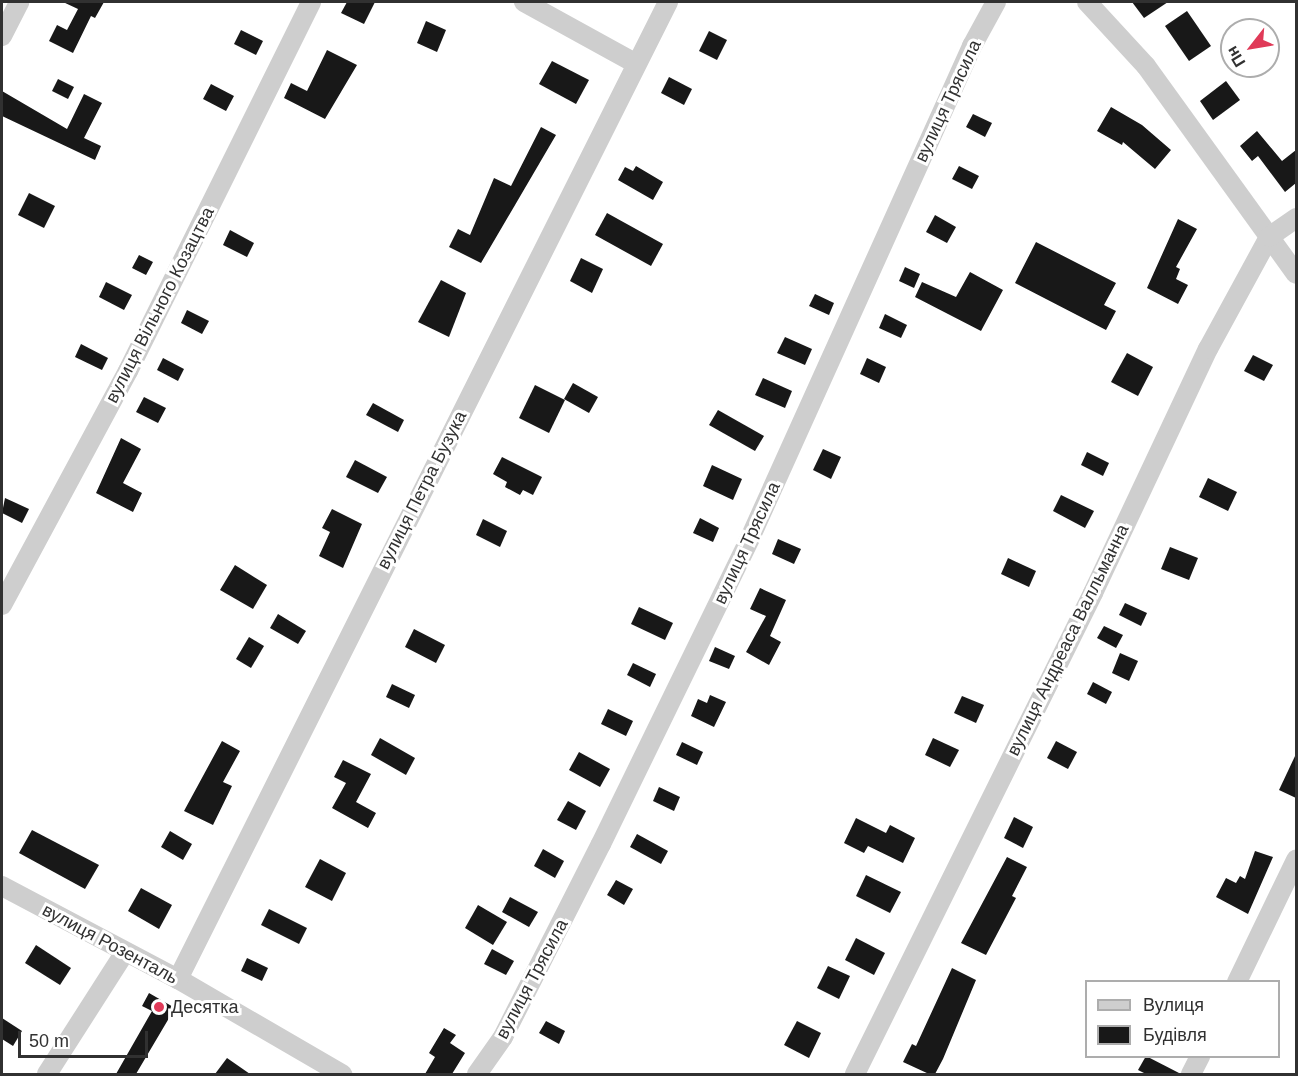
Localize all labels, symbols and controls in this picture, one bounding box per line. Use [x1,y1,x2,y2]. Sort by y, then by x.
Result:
north arrow [1220,18,1280,78]
street label: вулиця Трясила [910,36,986,166]
text: Пн [1223,43,1249,70]
street label: вулиця Вільного Козацтва [101,203,219,407]
street label: вулиця Петра Бузука [373,407,471,573]
street label: вулиця Трясила [709,478,785,608]
street label: вулиця Андреаса Валльманна [1002,521,1134,759]
street label: вулиця Розенталь [39,899,181,989]
street label: вулиця Трясила [491,915,573,1043]
legend [1085,980,1280,1058]
text: Вулиця [1143,995,1204,1015]
place label: Десятка [171,996,238,1018]
marker: Десятка [152,1000,166,1014]
scale bar [21,1019,152,1057]
text: Будівля [1143,1025,1207,1045]
text: 50 m [29,1031,69,1051]

